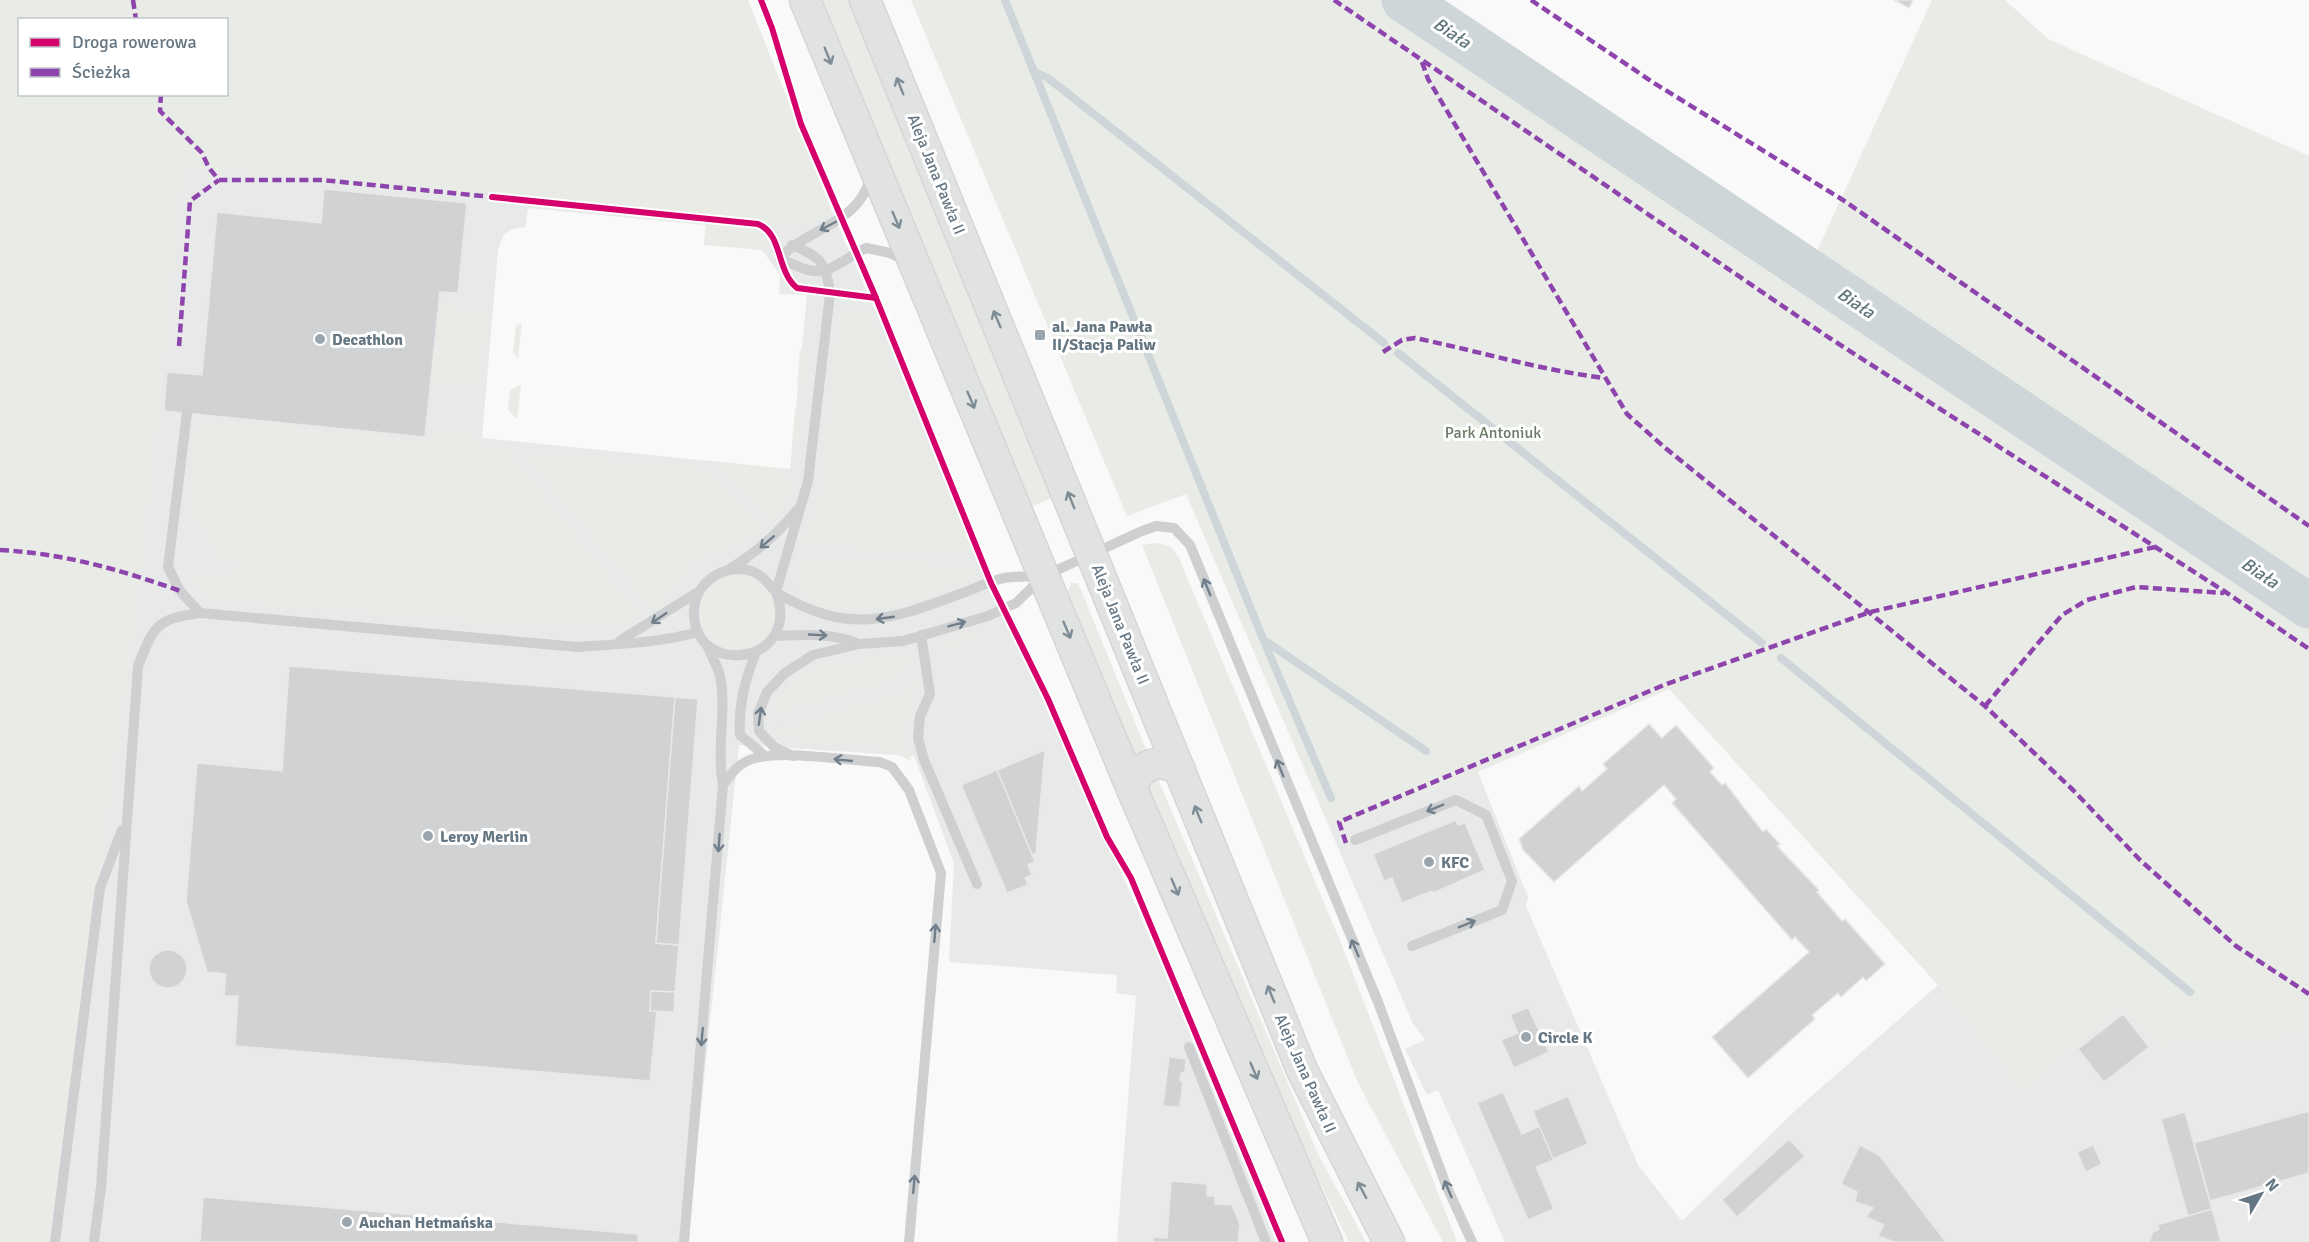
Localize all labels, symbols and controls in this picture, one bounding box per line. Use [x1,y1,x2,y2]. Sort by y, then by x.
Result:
water label: Biała [1429,13,1475,54]
legend [18,18,228,96]
text: Droga rowerowa [72,31,197,53]
one-way arrow [823,47,834,65]
text: Ścieżka [72,61,131,83]
one-way arrow [894,78,905,96]
street label: Aleja Jana Pawła II [903,111,969,237]
one-way arrow [891,210,902,229]
one-way arrow [820,220,837,232]
water label: Biała [1833,283,1879,324]
one-way arrow [991,311,1002,329]
place label: al. Jana Pawła II/Stacja Paliw [1052,317,1156,355]
marker: al. Jana Pawła II/Stacja Paliw [1033,328,1047,342]
place label: Decathlon [332,330,403,350]
marker: Decathlon [313,332,327,346]
one-way arrow [966,390,977,409]
park label: Park Antoniuk [1445,423,1541,443]
one-way arrow [1065,491,1076,509]
one-way arrow [759,536,775,549]
water label: Biała [2237,553,2283,594]
street label: Aleja Jana Pawła II [1087,561,1153,687]
one-way arrow [1201,579,1212,597]
one-way arrow [651,612,668,624]
one-way arrow [875,612,895,623]
one-way arrow [947,618,966,629]
one-way arrow [1062,620,1073,639]
one-way arrow [807,629,827,640]
one-way arrow [755,707,766,726]
one-way arrow [834,754,854,765]
one-way arrow [1274,759,1285,778]
one-way arrow [1427,803,1445,814]
one-way arrow [1192,805,1203,823]
place label: Leroy Merlin [440,827,528,847]
marker: Leroy Merlin [421,829,435,843]
one-way arrow [713,833,724,853]
place label: KFC [1441,853,1469,873]
marker: KFC [1422,855,1436,869]
one-way arrow [1170,878,1181,896]
one-way arrow [1457,918,1475,929]
one-way arrow [930,923,941,943]
one-way arrow [1349,939,1360,957]
one-way arrow [1265,986,1276,1004]
street label: Aleja Jana Pawła II [1270,1011,1340,1136]
one-way arrow [696,1027,707,1047]
place label: Circle K [1538,1028,1593,1048]
marker: Circle K [1519,1030,1533,1044]
one-way arrow [1248,1061,1260,1079]
north arrow [2231,1164,2291,1224]
one-way arrow [909,1174,920,1194]
text: N [2261,1175,2283,1196]
one-way arrow [1442,1180,1453,1198]
one-way arrow [1356,1182,1367,1200]
place label: Auchan Hetmańska [359,1213,493,1233]
marker: Auchan Hetmańska [340,1215,354,1229]

